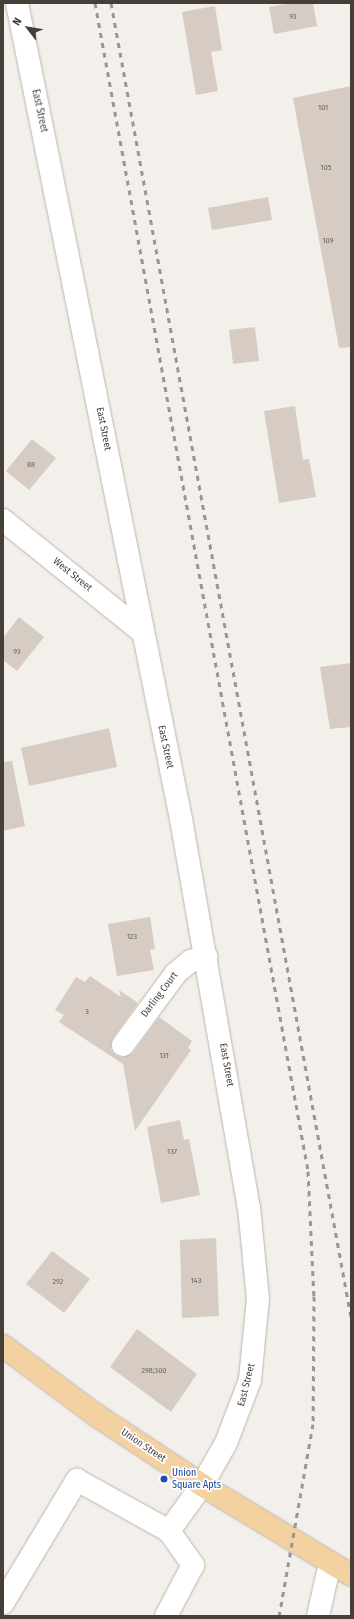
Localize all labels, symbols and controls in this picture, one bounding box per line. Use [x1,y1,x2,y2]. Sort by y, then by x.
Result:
north arrow [8,8,48,48]
house number: 93 [289,12,297,22]
text: N [10,15,25,28]
street label: East Street [29,88,49,134]
house number: 101 [318,103,328,113]
house number: 105 [321,163,331,173]
house number: 109 [322,236,334,246]
street label: East Street [93,406,113,452]
house number: 88 [27,460,35,470]
street label: West Street [50,556,94,594]
house number: 93 [13,647,21,657]
street label: East Street [155,724,175,770]
house number: 123 [127,932,137,942]
street label: Darling Court [139,970,181,1020]
house number: 3 [85,1007,89,1017]
street label: East Street [216,1042,236,1088]
house number: 131 [159,1051,169,1061]
house number: 137 [167,1147,177,1157]
house number: 143 [191,1276,201,1286]
house number: 292 [53,1277,63,1287]
street label: East Street [236,1362,258,1408]
house number: 298;300 [141,1366,167,1376]
street label: Union Street [118,1427,168,1465]
place label: Union Square Apts [172,1467,221,1490]
marker: Union Square Apts [159,1474,169,1484]

